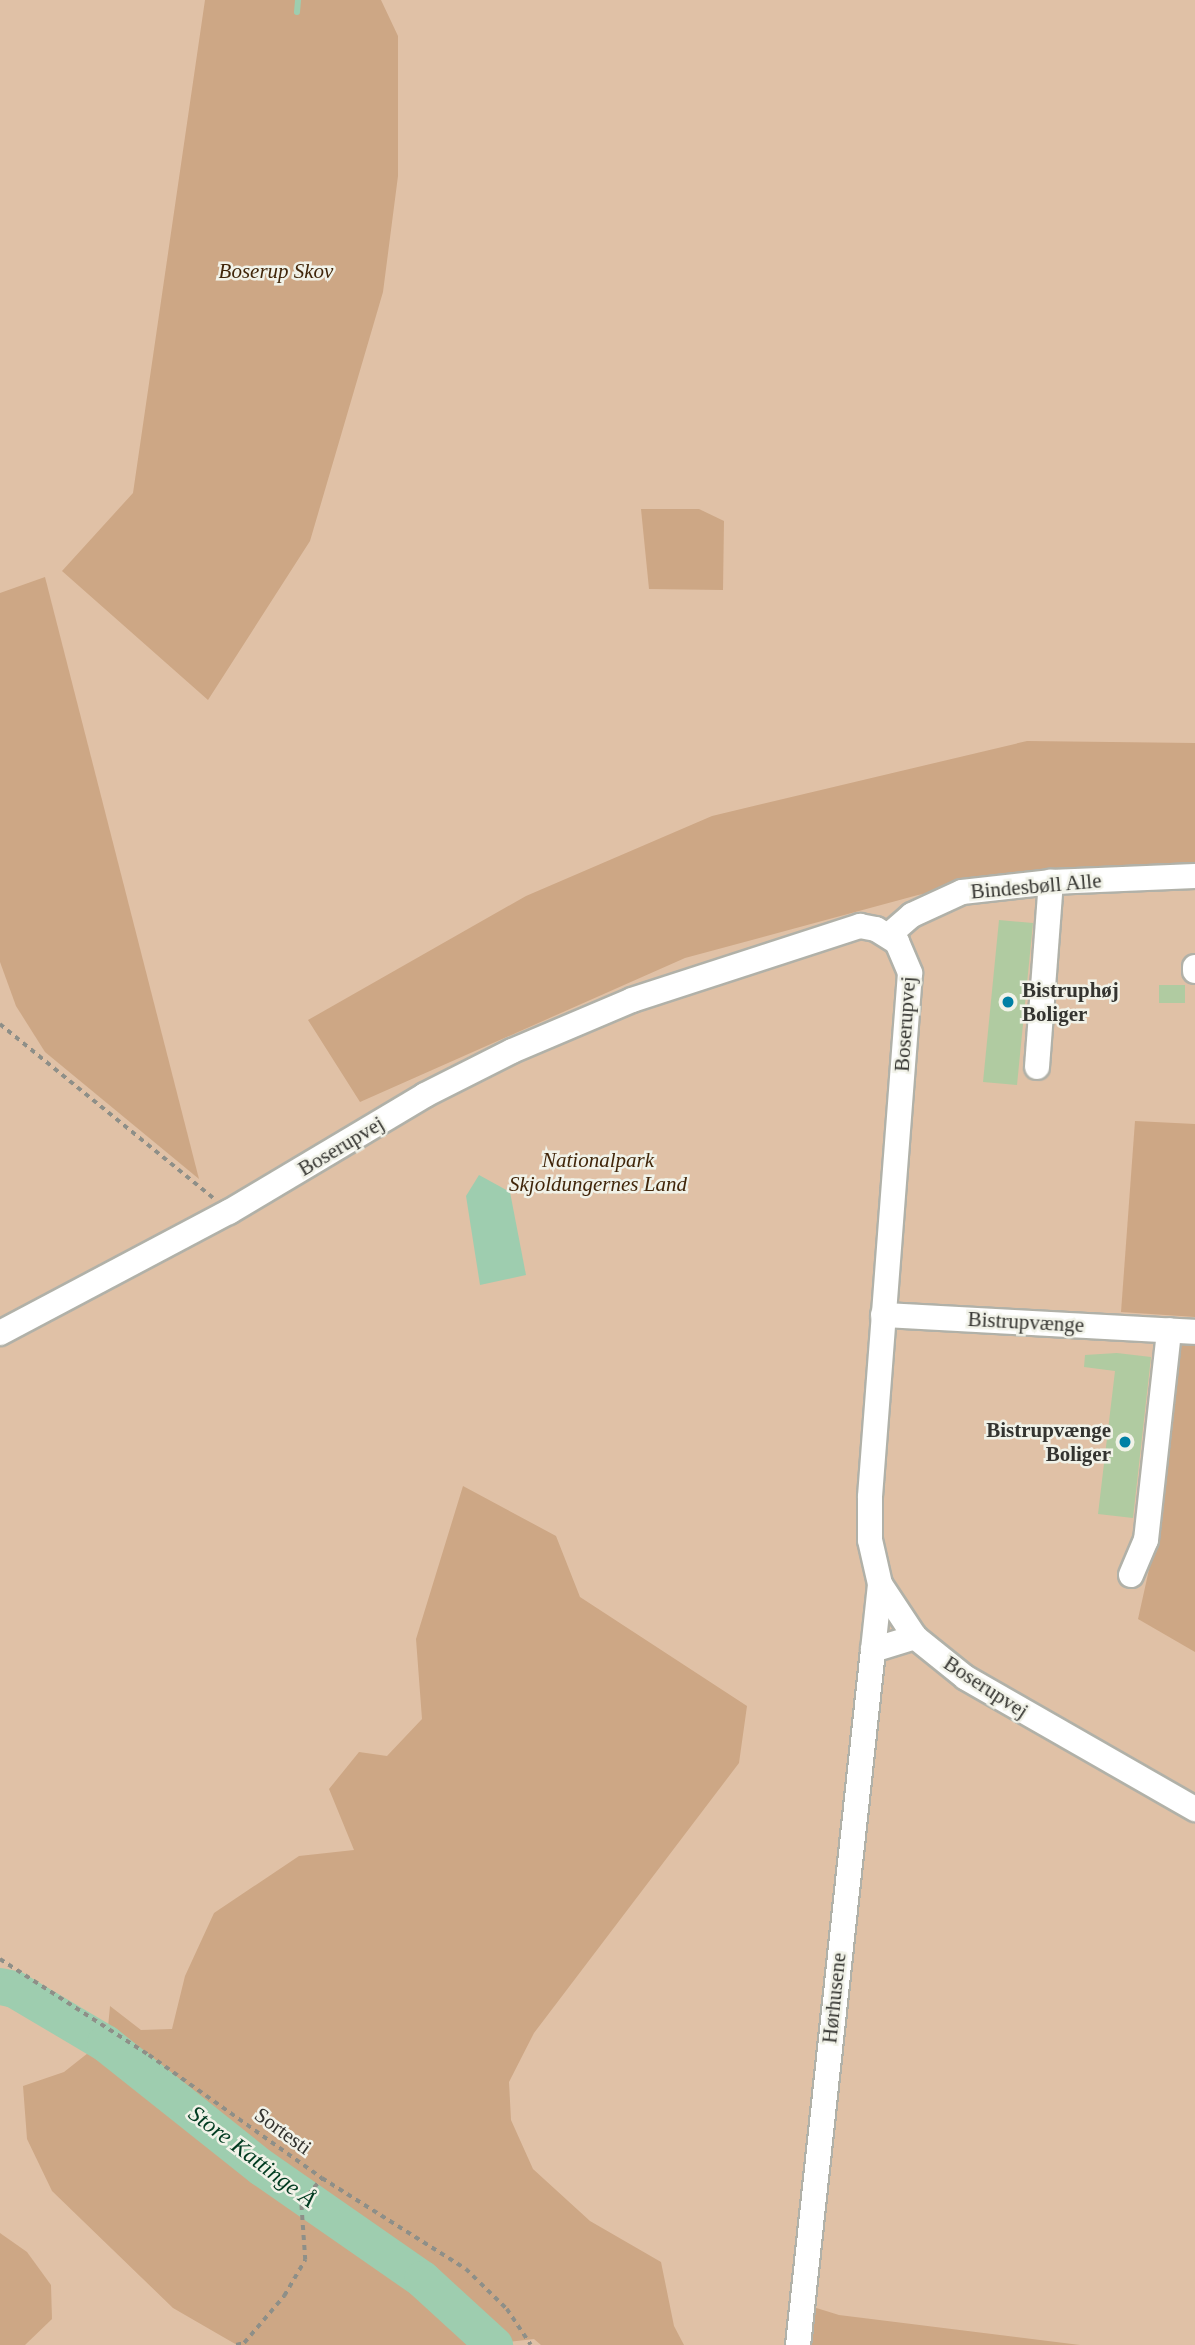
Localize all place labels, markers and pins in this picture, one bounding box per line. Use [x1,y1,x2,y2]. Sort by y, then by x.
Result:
place label: Bistruphøj Boliger [1022,977,1119,1027]
marker: Bistruphøj Boliger [1000,994,1016,1010]
place label: Bistrupvænge Boliger [986,1417,1111,1467]
marker: Bistrupvænge Boliger [1117,1434,1133,1450]

